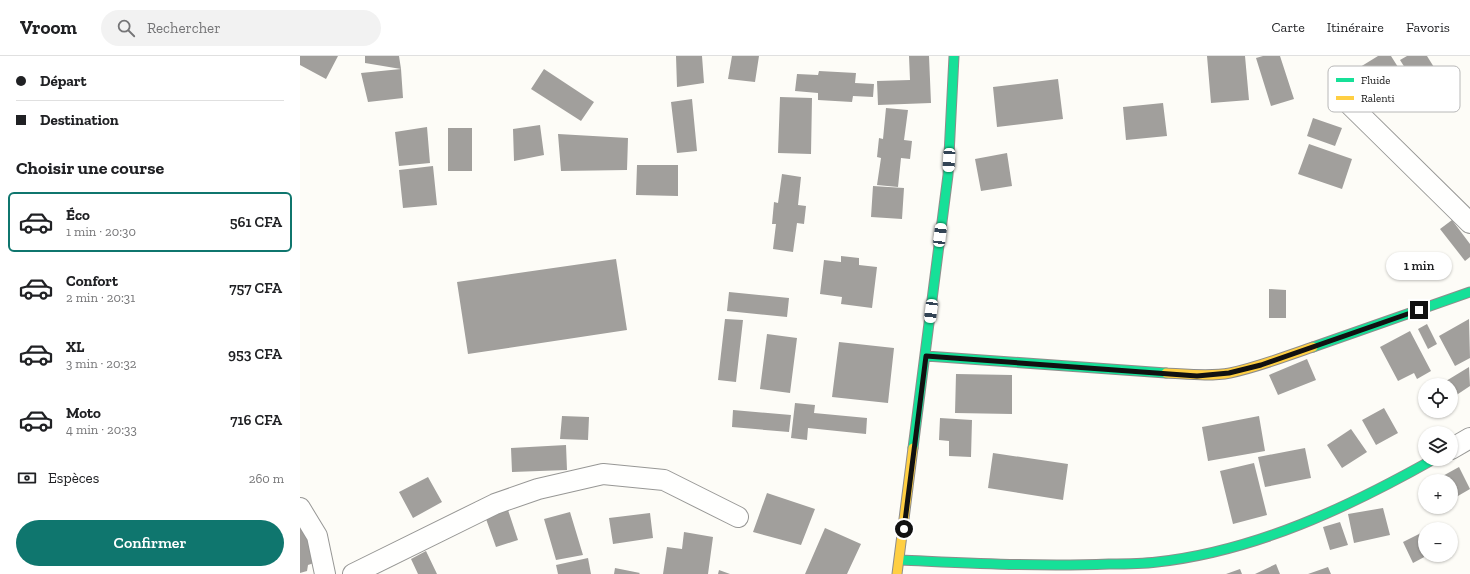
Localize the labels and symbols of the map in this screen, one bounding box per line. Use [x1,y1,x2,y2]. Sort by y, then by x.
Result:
legend [1328,66,1460,112]
text: Fluide [1361,74,1391,87]
text: Ralenti [1361,92,1395,105]
car [942,148,956,172]
car [933,222,947,248]
callout: 1 min [1386,252,1452,280]
car [924,298,938,324]
route end [1410,301,1428,319]
route start [895,520,913,538]

